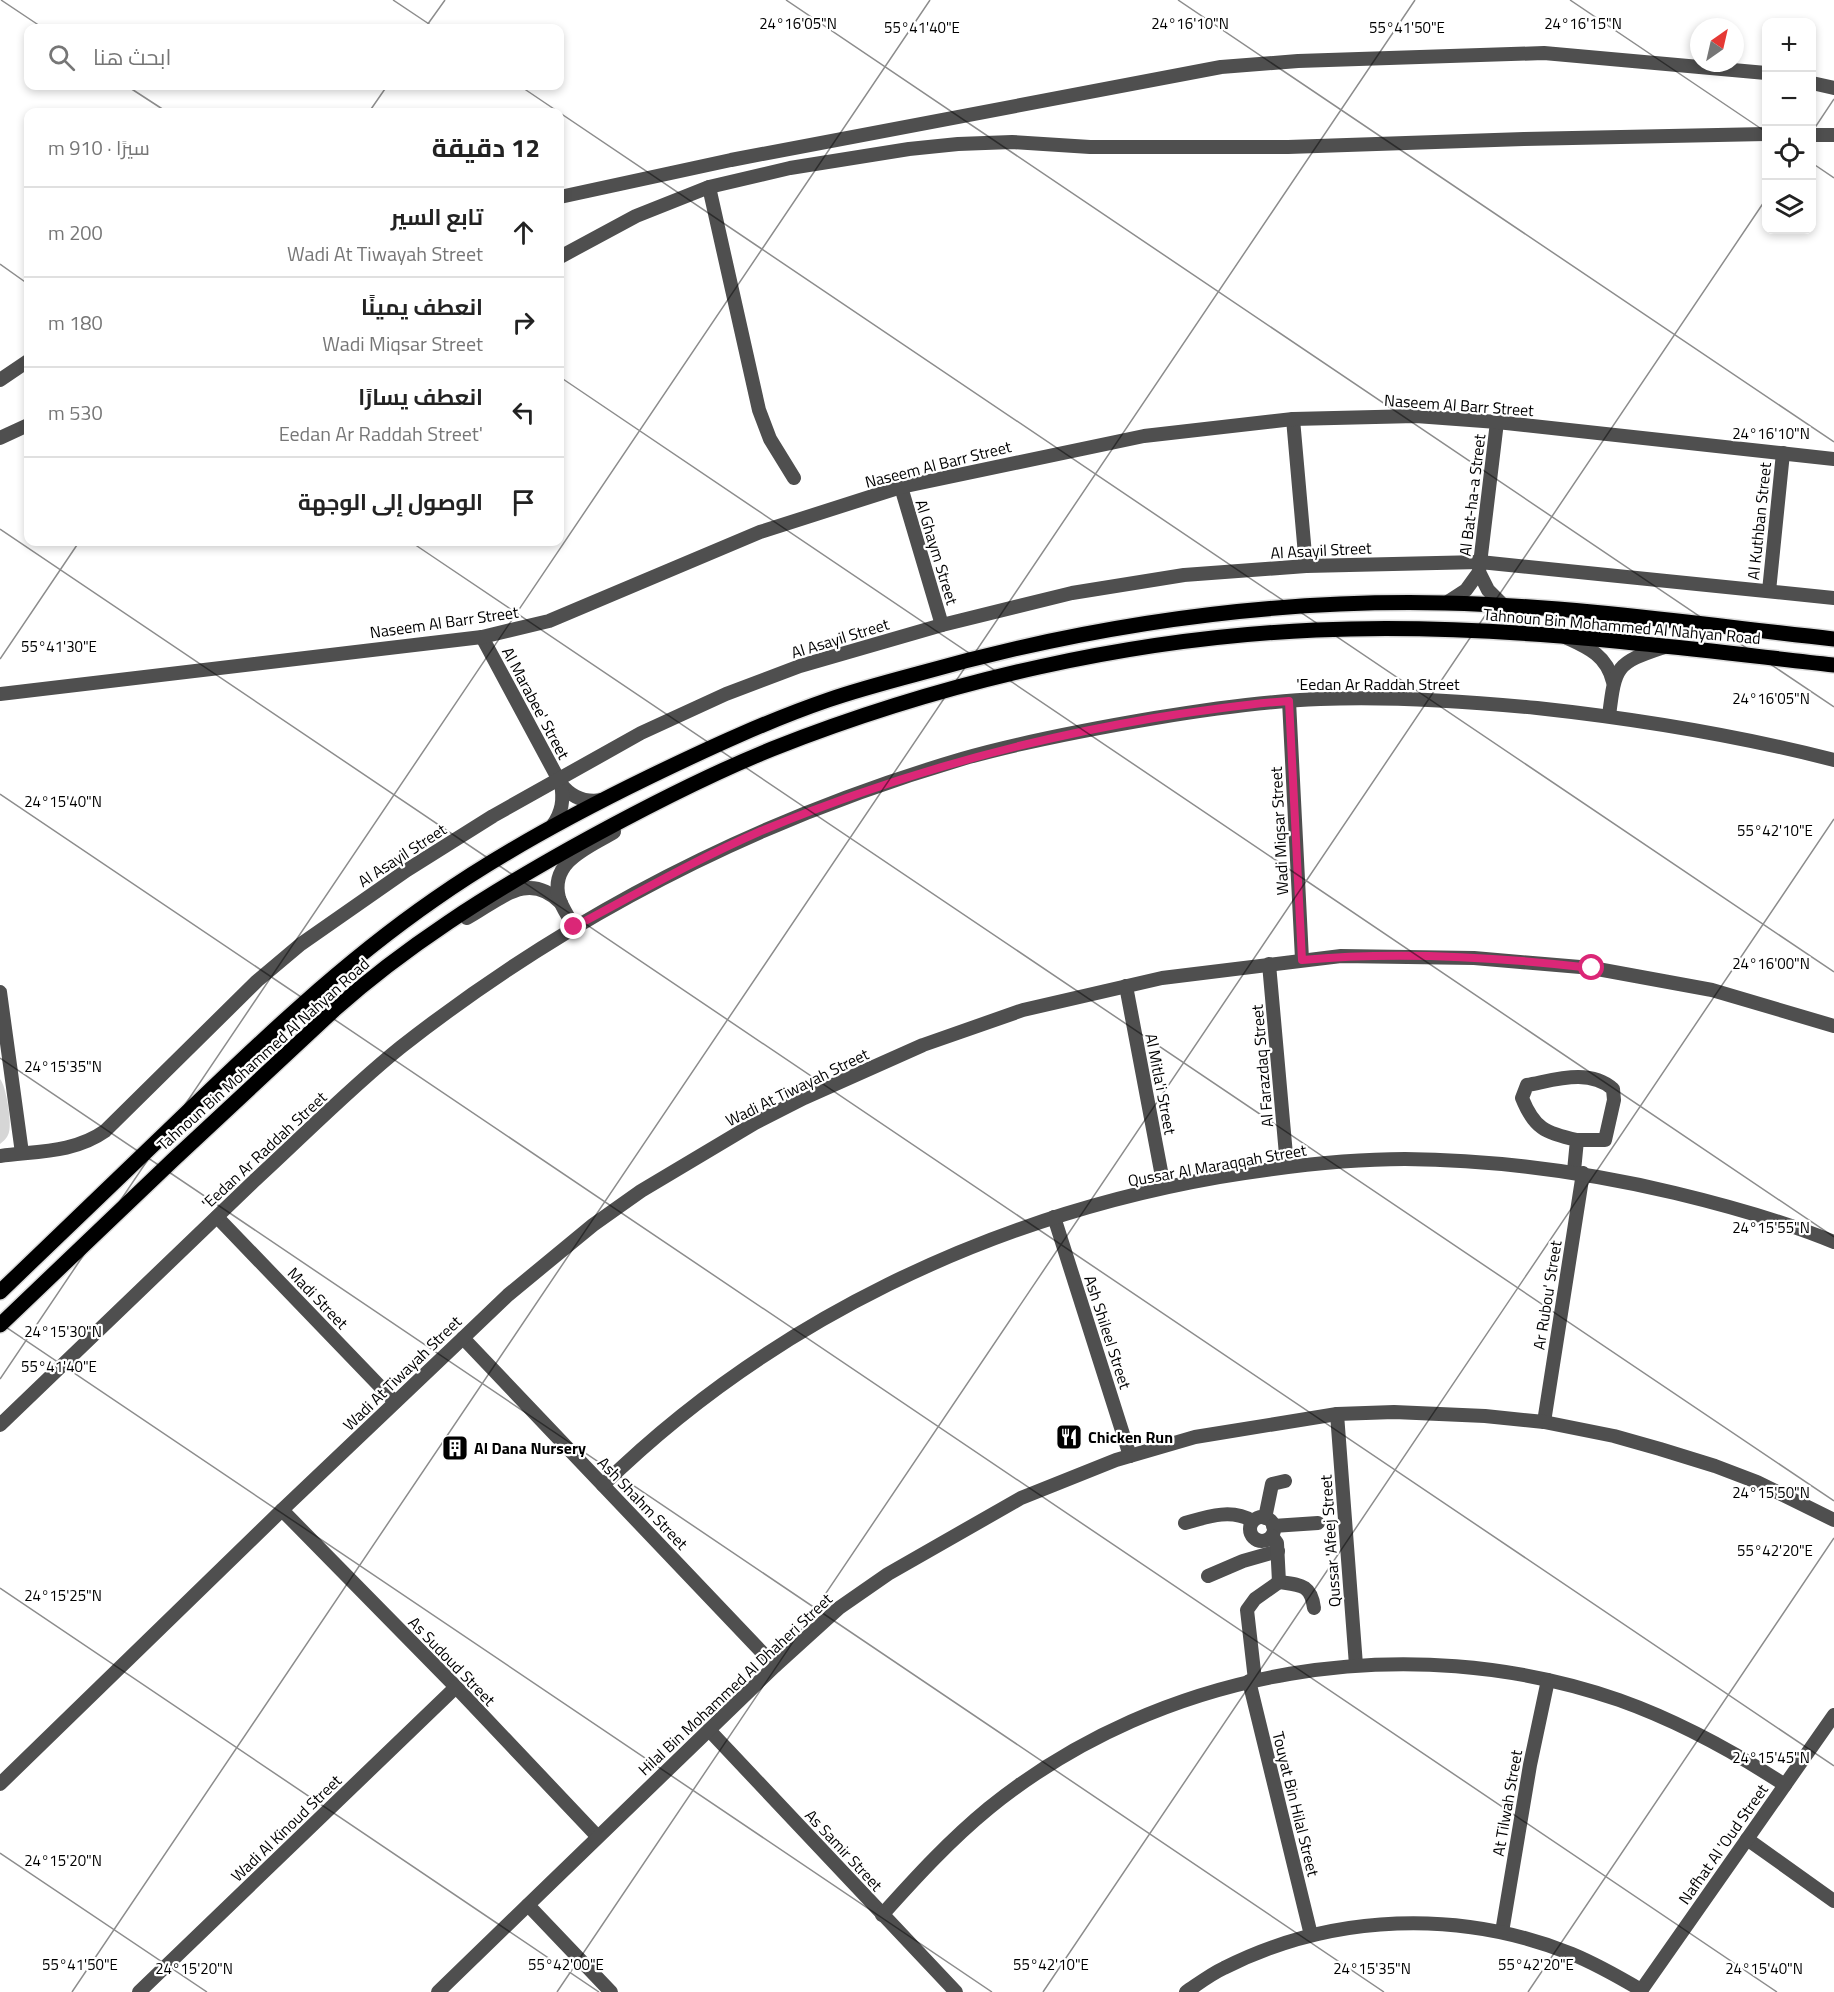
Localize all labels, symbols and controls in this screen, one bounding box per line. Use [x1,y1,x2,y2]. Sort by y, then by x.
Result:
text: 24°16'05"N [759,12,837,35]
text: 24°16'10"N [1151,12,1229,35]
text: 24°16'15"N [1544,12,1622,35]
text: 55°41'40"E [884,16,960,39]
text: 55°41'50"E [1369,16,1445,39]
north arrow [1690,18,1744,72]
map controls [1762,18,1816,234]
button: + [1762,18,1816,72]
search box [24,24,564,90]
text: ابحث هنا [93,40,171,74]
icon: search [45,41,78,74]
button: − [1762,72,1816,126]
button: locate [1762,126,1816,180]
text: 12 دقيقة [432,128,540,167]
text: سيرًا · 910 m [48,132,150,163]
button: layers [1762,180,1816,234]
text: تابع السير [391,200,483,234]
icon: ahead [507,216,540,249]
text: 200 m [48,217,103,248]
text: Wadi At Tiwayah Street [287,238,483,269]
text: انعطف يمينًا [361,290,483,324]
icon: right [507,306,540,339]
text: 180 m [48,307,103,338]
text: Wadi Miqsar Street [322,328,483,359]
text: انعطف يسارًا [358,380,483,414]
street label: Naseem Al Barr Street [1383,388,1535,422]
icon: left [507,396,540,429]
text: 530 m [48,397,103,428]
text: 'Eedan Ar Raddah Street [279,418,483,449]
text: 24°16'10"N [1732,422,1810,445]
street label: Al Bat-ha-a Street [1453,432,1491,558]
street label: Naseem Al Barr Street [862,434,1014,494]
street label: Al Kuthban Street [1741,461,1777,581]
text: الوصول إلى الوجهة [298,485,483,519]
icon: arrive [507,486,540,519]
street label: Al Ghaym Street [910,496,965,608]
street label: Al Asayil Street [1270,535,1373,565]
street label: Naseem Al Barr Street [368,600,520,644]
street label: Tahnoun Bin Mohammed Al Nahyan Road [1482,602,1762,650]
street label: Al Asayil Street [788,612,892,664]
text: 55°41'30"E [21,635,97,658]
street label: Al Marabee' Street [496,643,576,764]
street label: 'Eedan Ar Raddah Street [1296,672,1460,696]
text: 24°16'05"N [1732,687,1810,710]
street label: Wadi Miqsar Street [1264,766,1294,896]
text: 24°15'40"N [24,790,102,813]
street label: Al Asayil Street [353,817,451,893]
text: 55°42'10"E [1737,819,1813,842]
route end [560,913,586,939]
street label: Tahnoun Bin Mohammed Al Nahyan Road [152,952,374,1156]
text: 24°16'00"N [1732,952,1810,975]
route start [1578,954,1604,980]
street label: Al Farazdaq Street [1245,1003,1279,1128]
street label: Al Mitla'i Street [1139,1031,1183,1137]
street label: Wadi At Tiwayah Street [721,1042,873,1132]
text: 24°15'35"N [24,1055,102,1078]
street label: 'Eedan Ar Raddah Street [196,1085,332,1215]
street label: Qussar Al Maraqqah Street [1126,1137,1309,1193]
text: 24°15'55"N [1732,1216,1810,1239]
street label: Ar Rubou' Street [1527,1238,1568,1351]
street label: Madi Street [282,1262,354,1335]
street label: Ash Shileel Street [1078,1272,1138,1392]
street label: Wadi At Tiwayah Street [337,1310,467,1436]
text: 24°15'30"N [24,1320,102,1343]
text: 55°41'40"E [21,1355,97,1378]
restaurant icon: Chicken Run [1054,1422,1084,1452]
place label: Chicken Run [1088,1425,1173,1449]
building icon: Al Dana Nursery [440,1433,470,1463]
place label: Al Dana Nursery [474,1436,586,1460]
street label: Ash Shahm Street [592,1451,694,1555]
street label: Qussar 'Afeej Street [1313,1474,1347,1608]
text: 24°15'50"N [1732,1481,1810,1504]
text: 55°42'20"E [1737,1539,1813,1562]
text: 24°15'25"N [24,1584,102,1607]
street label: Hilal Bin Mohammed Al Dhaheri Street [632,1587,838,1781]
street label: As Sudoud Street [403,1611,501,1711]
street label: Touyat Bin Hilal Street [1266,1729,1326,1879]
text: 24°15'45"N [1732,1746,1810,1769]
street label: At Tilwah Street [1486,1748,1528,1858]
street label: Wadi Al Kinoud Street [225,1769,347,1887]
street label: Nafhat Al 'Oud Street [1672,1779,1774,1909]
street label: As Samir Street [800,1804,889,1897]
text: 24°15'20"N [24,1849,102,1872]
text: 55°41'50"E [42,1953,118,1976]
text: 55°42'00"E [528,1953,604,1976]
text: 55°42'10"E [1013,1953,1089,1976]
text: 55°42'20"E [1498,1953,1574,1976]
text: 24°15'20"N [155,1957,233,1980]
text: 24°15'35"N [1333,1957,1411,1980]
text: 24°15'40"N [1725,1957,1803,1980]

